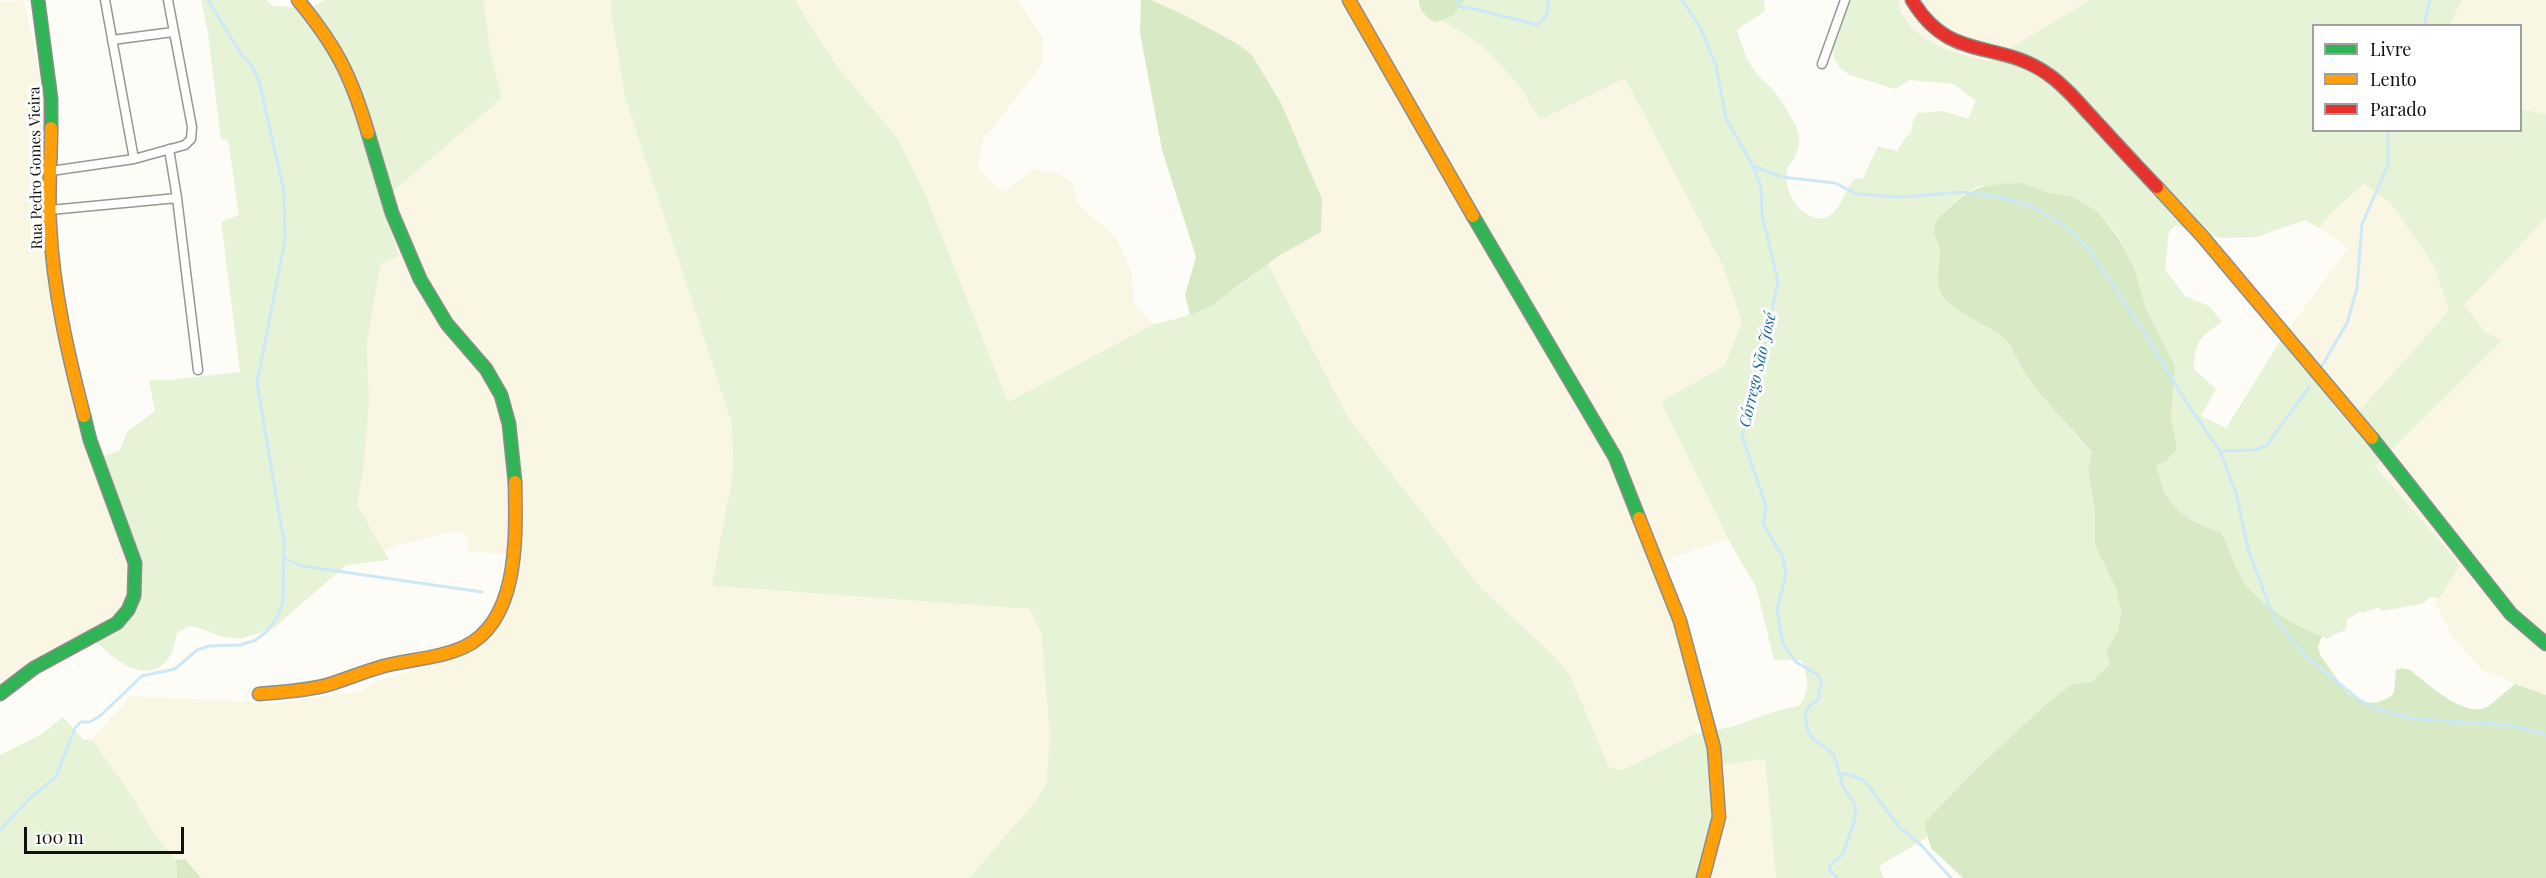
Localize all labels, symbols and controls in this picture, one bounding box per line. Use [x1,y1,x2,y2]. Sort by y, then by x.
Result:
legend [2312,24,2522,132]
text: Livre [2370,37,2411,61]
text: Lento [2370,67,2417,91]
street label: Rua Pedro Gomes Vieira [26,87,46,249]
text: Parado [2370,97,2427,121]
water label: Córrego São José [1735,311,1781,429]
scale bar [27,815,188,853]
text: 100 m [35,825,84,849]

